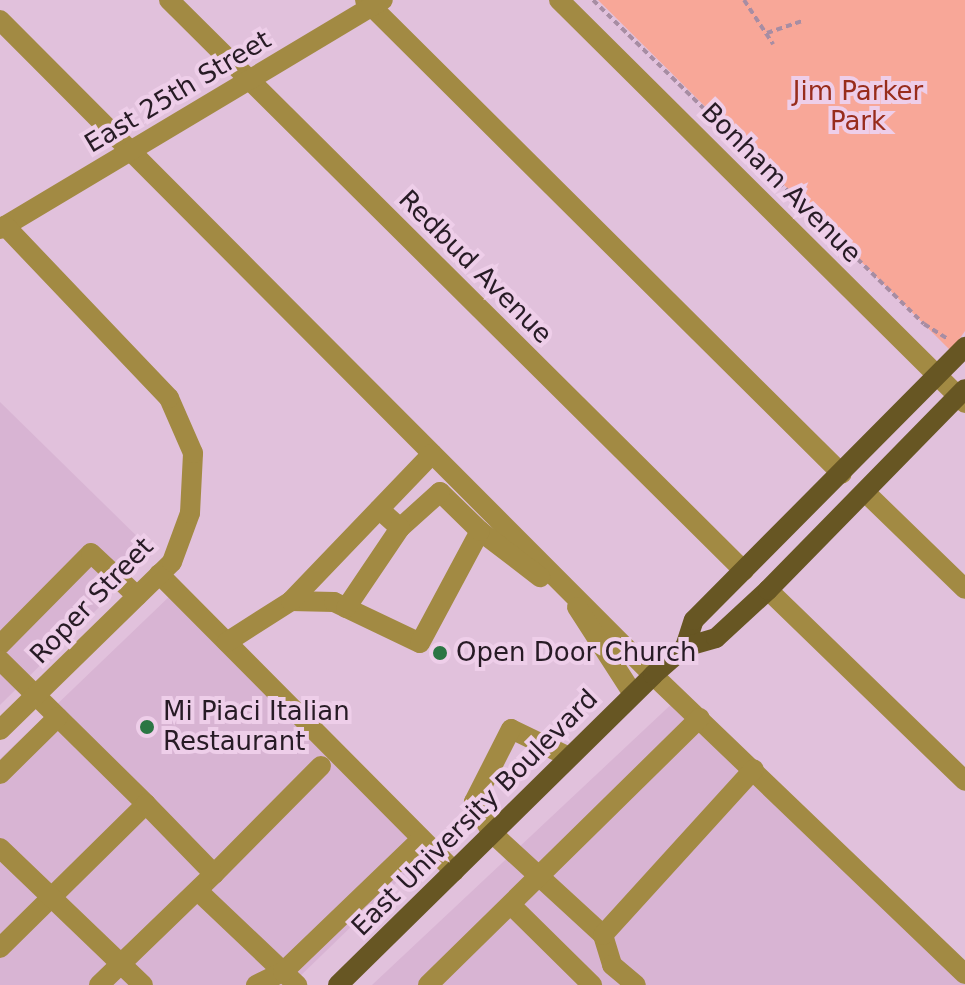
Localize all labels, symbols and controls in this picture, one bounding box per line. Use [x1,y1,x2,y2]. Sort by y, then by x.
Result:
street label: East 25th Street [79,24,277,160]
park label: Jim Parker Park [793,76,923,138]
street label: Bonham Avenue [695,97,867,269]
street label: Redbud Avenue [392,184,558,350]
street label: Roper Street [24,531,160,671]
place label: Open Door Church [456,637,696,669]
marker: Open Door Church [431,644,449,662]
street label: East University Boulevard [345,683,605,943]
place label: Mi Piaci Italian Restaurant [163,696,350,758]
marker: Mi Piaci Italian Restaurant [138,718,156,736]

